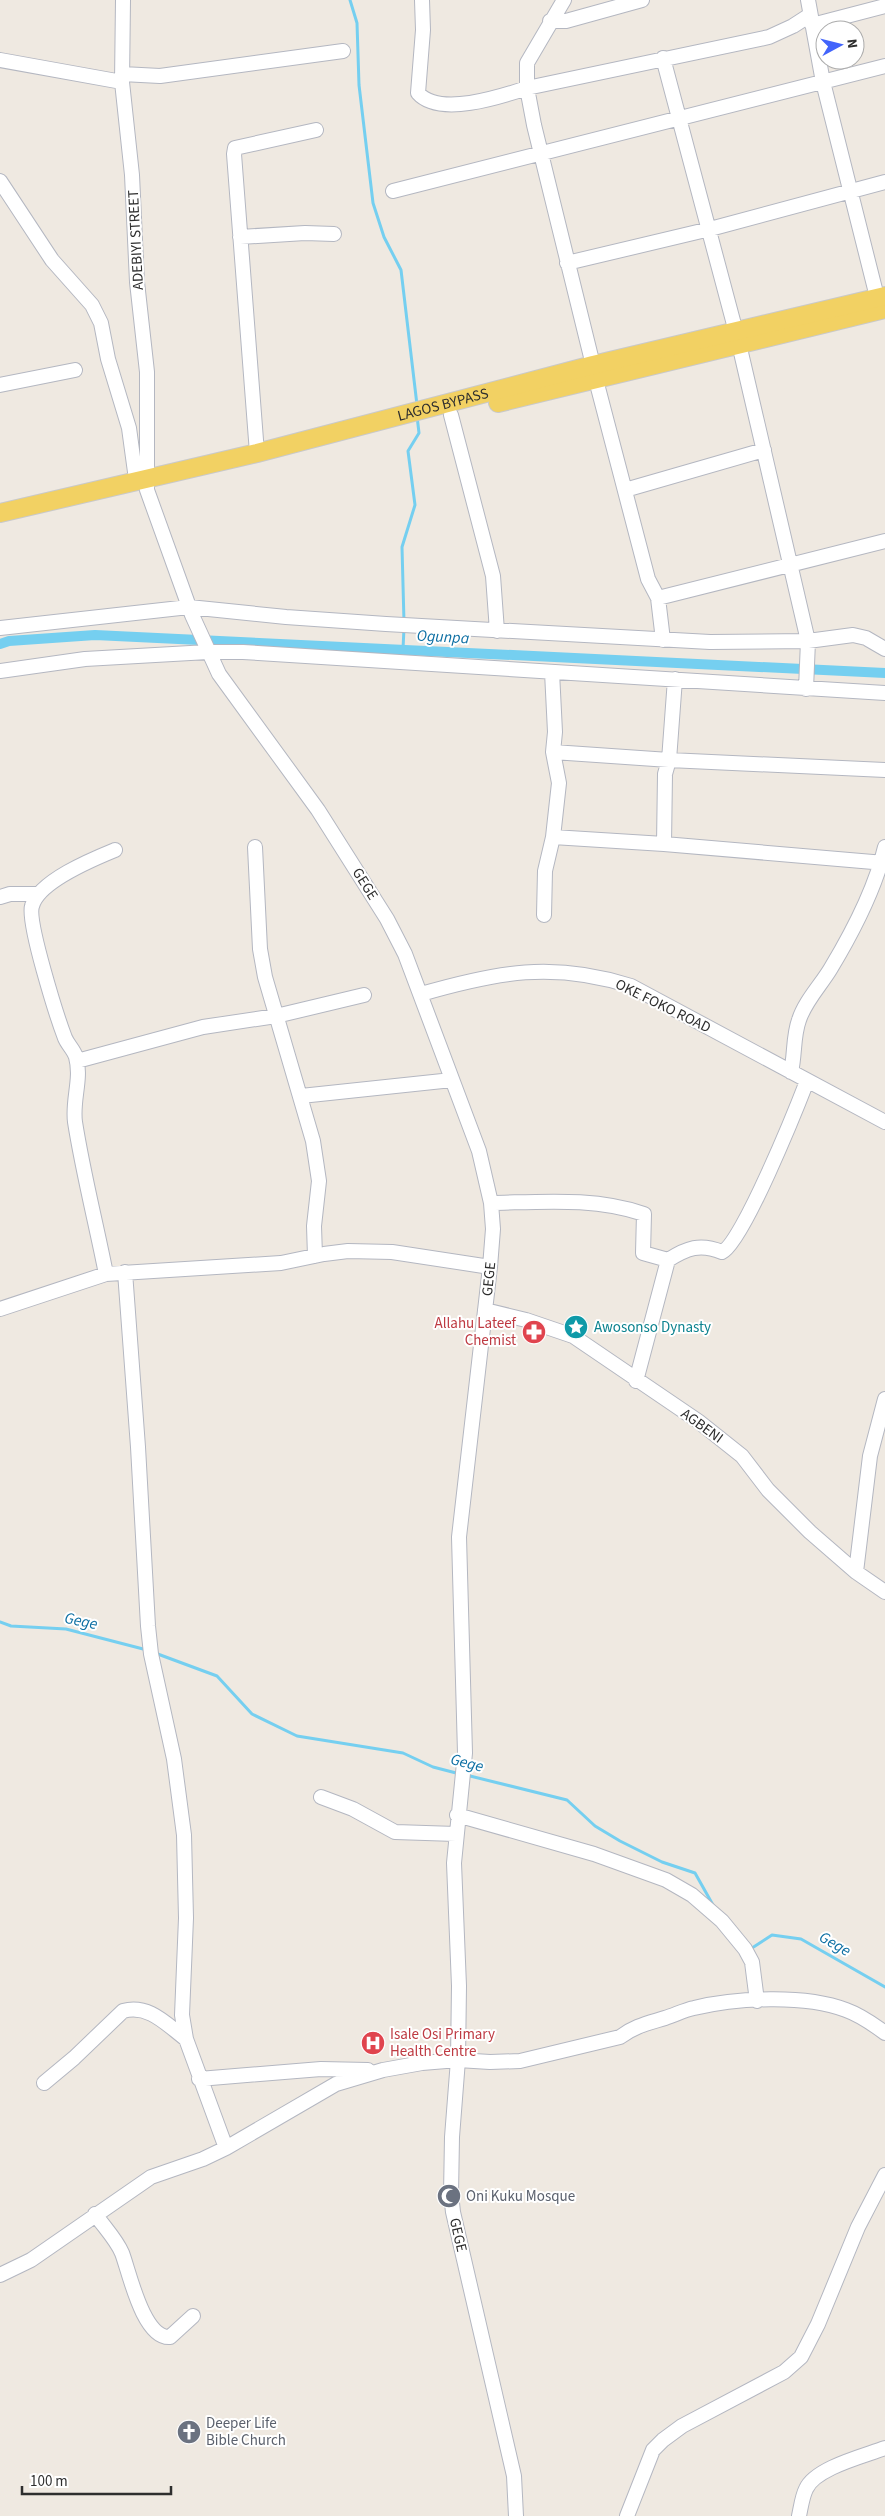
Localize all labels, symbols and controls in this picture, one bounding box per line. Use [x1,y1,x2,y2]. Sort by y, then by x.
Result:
north arrow [815,20,865,70]
text: N [841,38,862,49]
street label: ADEBIYI STREET [123,189,149,291]
street label: LAGOS BYPASS [395,382,491,426]
water label: Ogunpa [416,625,470,649]
street label: GEGE [347,864,383,904]
street label: OKE FOKO ROAD [612,974,714,1038]
street label: GEGE [477,1261,501,1297]
place label: Allahu Lateef Chemist [435,1313,517,1351]
place icon: Awosonso Dynasty [563,1314,589,1340]
place label: Awosonso Dynasty [594,1317,711,1338]
pharmacy icon: Allahu Lateef Chemist [521,1319,547,1345]
street label: AGBENI [677,1404,727,1448]
water label: Gege [62,1607,100,1635]
water label: Gege [448,1748,486,1778]
water label: Gege [815,1926,855,1962]
place label: Isale Osi Primary Health Centre [390,2024,495,2062]
hospital icon: Isale Osi Primary Health Centre [360,2030,386,2056]
mosque icon: Oni Kuku Mosque [436,2183,462,2209]
place label: Oni Kuku Mosque [466,2186,575,2207]
street label: GEGE [444,2216,472,2254]
place label: Deeper Life Bible Church [206,2413,286,2451]
church icon: Deeper Life Bible Church [176,2419,202,2445]
scale bar [22,2464,171,2496]
text: 100 m [30,2471,68,2492]

